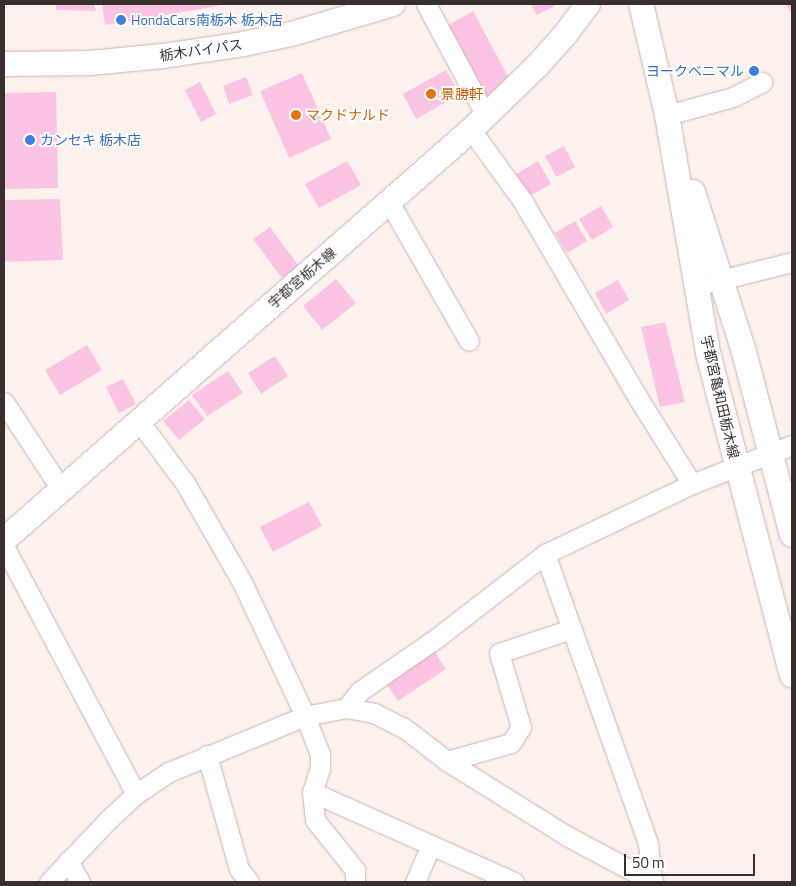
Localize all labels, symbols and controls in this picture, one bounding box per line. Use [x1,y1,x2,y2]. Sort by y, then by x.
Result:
place label: HondaCars南栃木 栃木店 [131,12,283,28]
marker: HondaCars南栃木 栃木店 [115,14,127,26]
street label: 栃木バイパス [158,36,244,64]
place label: ヨークベニマル [646,63,744,79]
marker: ヨークベニマル [748,65,760,77]
place label: 景勝軒 [441,86,483,102]
marker: 景勝軒 [425,88,437,100]
place label: マクドナルド [306,107,390,123]
marker: マクドナルド [290,109,302,121]
place label: カンセキ 栃木店 [40,132,141,148]
marker: カンセキ 栃木店 [24,134,36,146]
street label: 宇都宮栃木線 [265,244,339,312]
street label: 宇都宮亀和田栃木線 [698,334,742,460]
scale bar [626,844,757,876]
text: 50 m [632,851,665,874]

